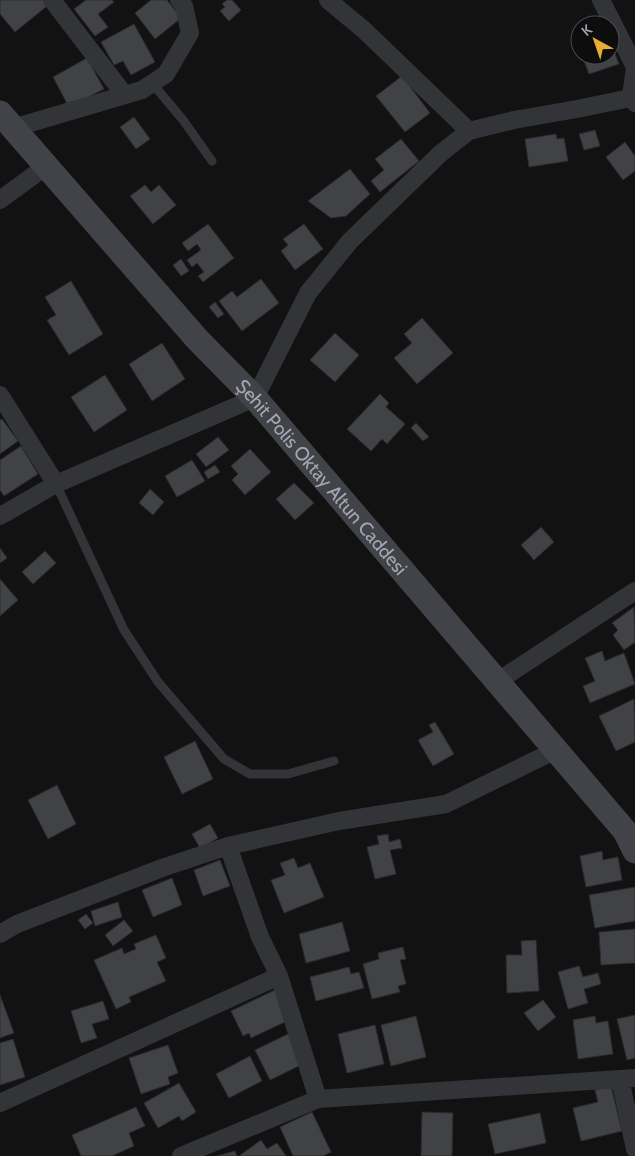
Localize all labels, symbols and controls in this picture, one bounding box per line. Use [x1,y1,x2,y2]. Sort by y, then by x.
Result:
north arrow [570,15,620,65]
text: K [577,20,596,40]
street label: Şehit Polis Oktay Altun Caddesi [231,375,412,580]

